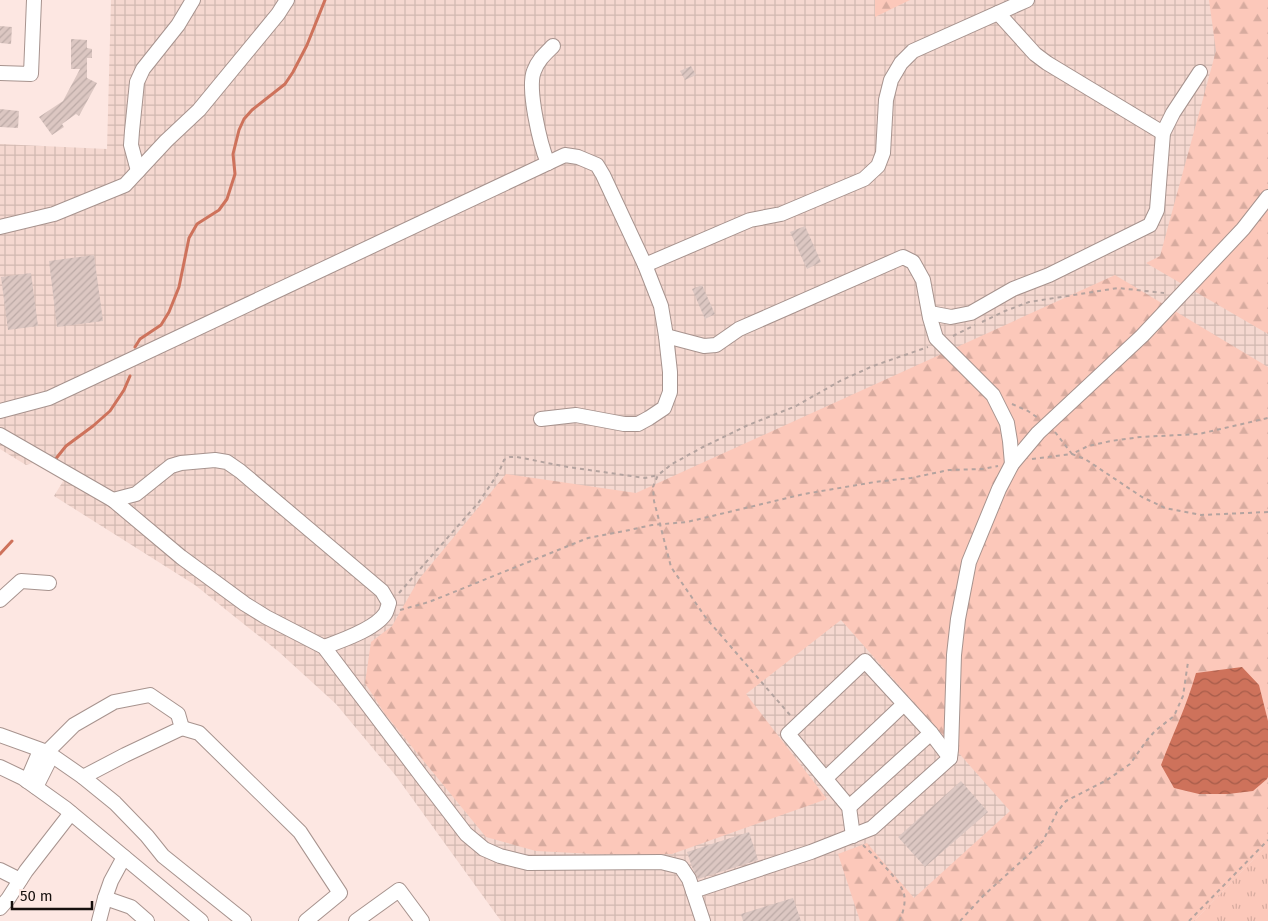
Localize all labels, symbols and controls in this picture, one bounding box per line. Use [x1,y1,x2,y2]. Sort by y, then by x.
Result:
scale bar [12,878,92,910]
text: 50 m [20,887,53,905]

